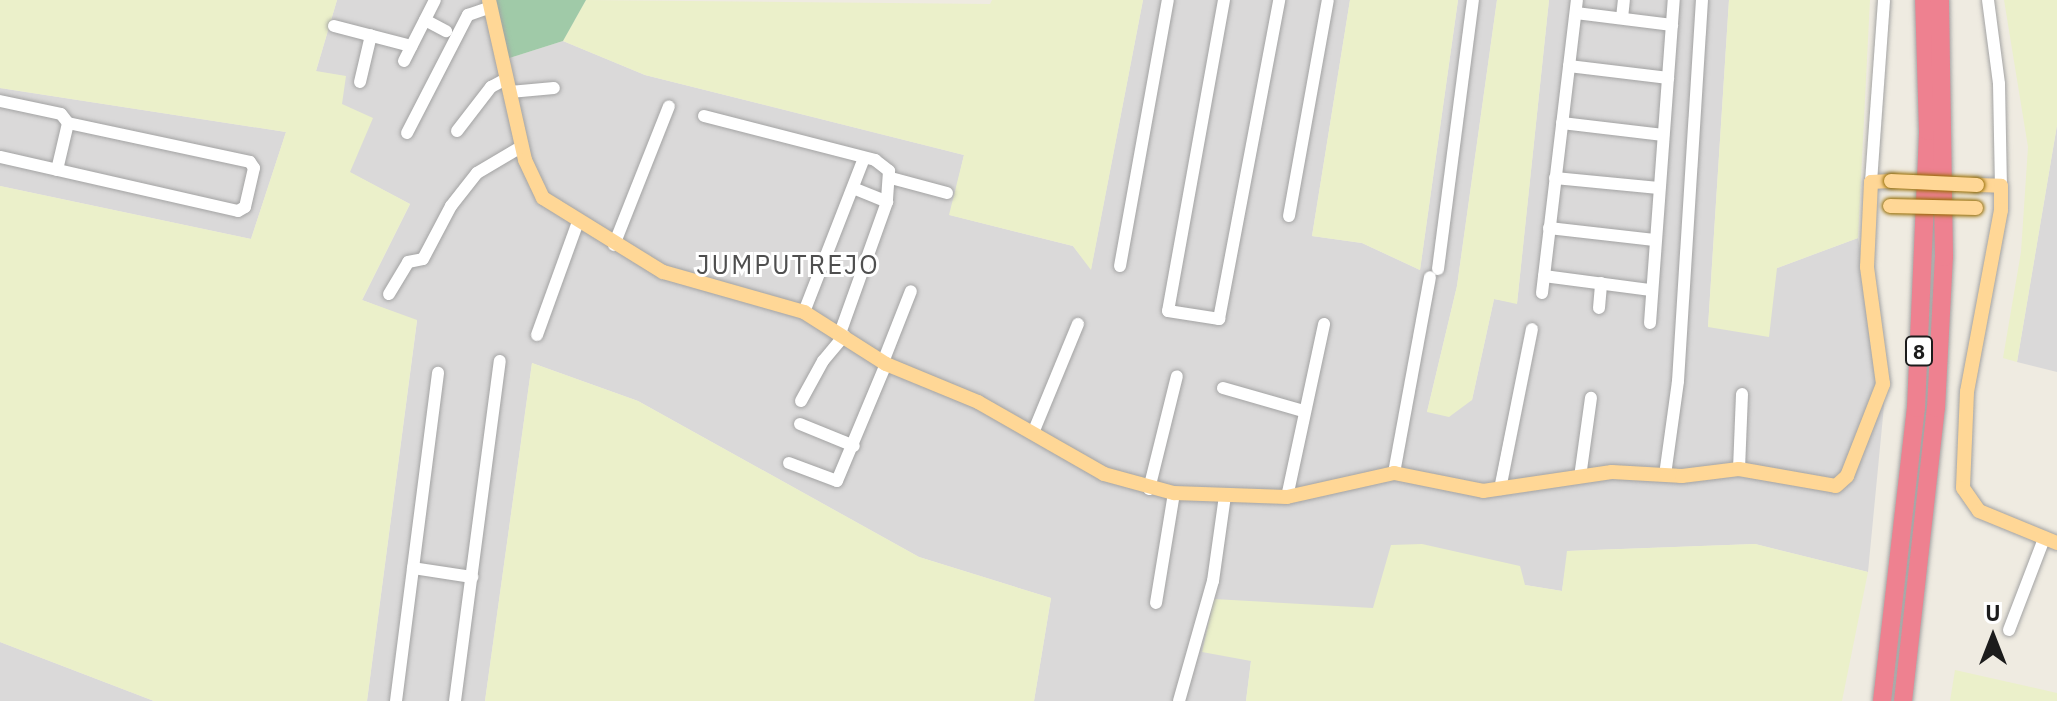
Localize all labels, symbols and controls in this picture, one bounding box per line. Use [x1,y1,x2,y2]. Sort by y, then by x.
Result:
district label: JUMPUTREJO [696,249,880,281]
road number: 8 [1905,335,1933,367]
north arrow [1953,597,2033,677]
text: U [1985,598,2001,627]

